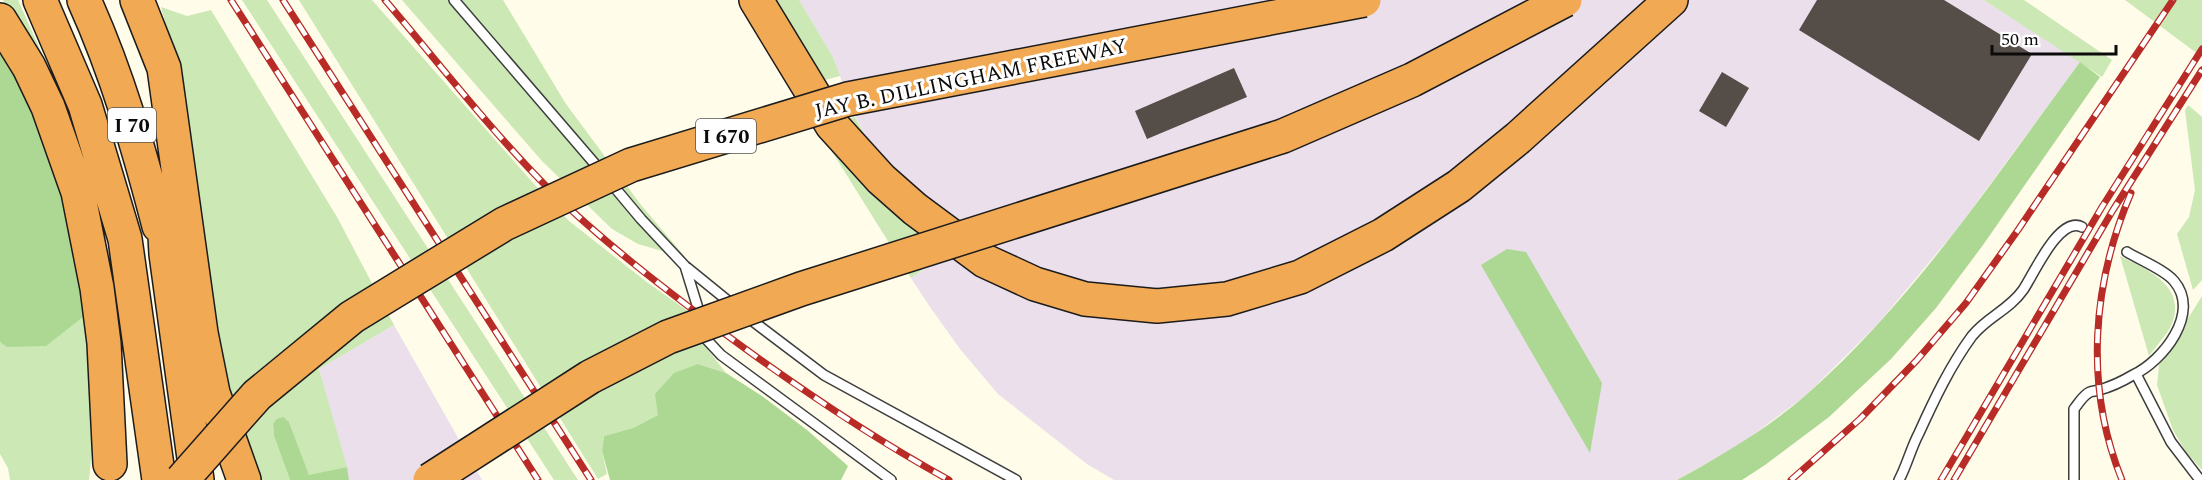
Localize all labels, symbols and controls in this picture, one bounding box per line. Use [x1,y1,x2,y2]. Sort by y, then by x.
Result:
scale bar [1992,18,2116,56]
text: 50 m [2001,26,2039,53]
street label: JAY B. DILLINGHAM FREEWAY [812,30,1130,128]
road number: I 70 [108,108,156,142]
road number: I 670 [696,119,756,153]

